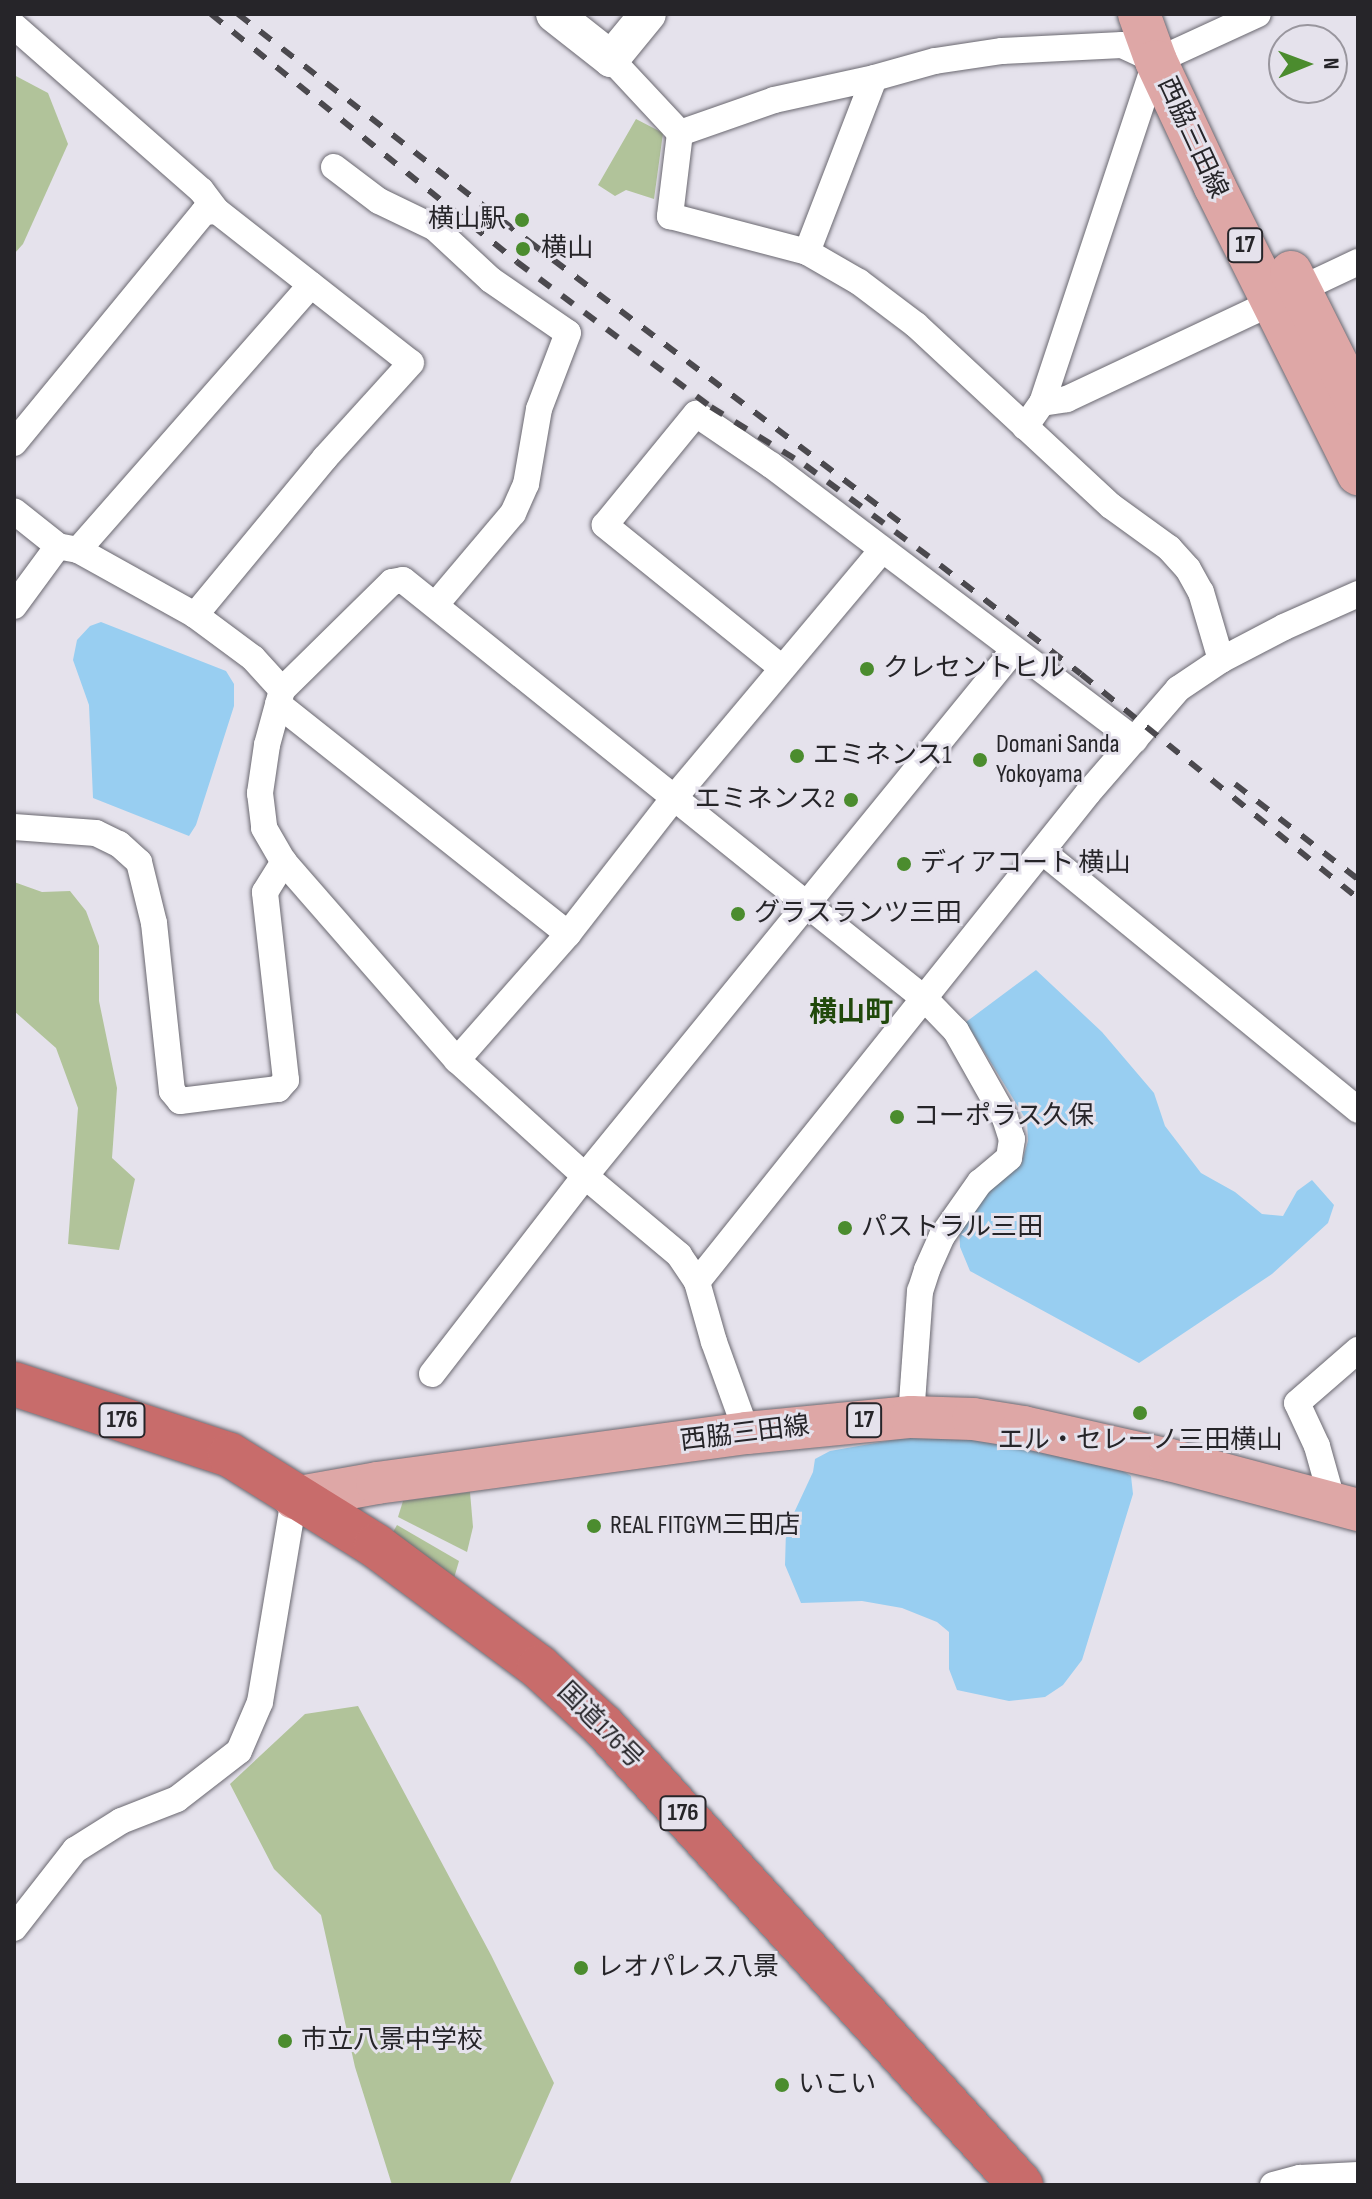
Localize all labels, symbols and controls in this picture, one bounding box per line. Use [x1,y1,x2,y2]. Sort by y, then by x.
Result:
north arrow [1268,24,1348,104]
text: N [1317,57,1344,70]
street label: 西脇三田線 [1150,72,1234,204]
place label: 横山駅 [428,204,506,236]
marker: 横山駅 [513,211,531,229]
road number: 17 [1227,225,1263,265]
place label: 横山 [541,233,593,265]
marker: 横山 [512,238,534,260]
place label: クレセントヒル [883,653,1065,685]
marker: クレセントヒル [858,660,876,678]
place label: Domani Sanda Yokoyama [996,729,1119,790]
place label: エミネンス1 [813,740,952,772]
marker: エミネンス1 [788,747,806,765]
marker: Domani Sanda Yokoyama [971,751,989,769]
place label: エミネンス2 [694,784,835,816]
marker: エミネンス2 [842,791,860,809]
place label: ディアコート 横山 [920,848,1132,880]
marker: ディアコート 横山 [895,855,913,873]
place label: グラスランツ三田 [754,898,962,930]
marker: グラスランツ三田 [729,905,747,923]
district label: 横山町 [809,996,893,1030]
place label: コーポラス久保 [913,1101,1095,1133]
marker: コーポラス久保 [888,1108,906,1126]
place label: パストラル三田 [861,1212,1043,1244]
marker: パストラル三田 [836,1219,854,1237]
road number: 176 [98,1400,146,1440]
road number: 17 [846,1400,882,1440]
marker: エル・セレーノ三田横山 [1131,1404,1149,1422]
street label: 西脇三田線 [679,1411,811,1457]
place label: エル・セレーノ三田横山 [997,1425,1283,1457]
place label: REAL FITGYM三田店 [610,1510,800,1542]
marker: REAL FITGYM三田店 [585,1517,603,1535]
street label: 国道176号 [550,1676,650,1776]
road number: 176 [659,1793,707,1833]
place label: レオパレス八景 [597,1952,779,1984]
marker: レオパレス八景 [572,1959,590,1977]
place label: 市立八景中学校 [301,2025,483,2057]
marker: 市立八景中学校 [276,2032,294,2050]
place label: いこい [798,2069,876,2101]
marker: いこい [773,2076,791,2094]

